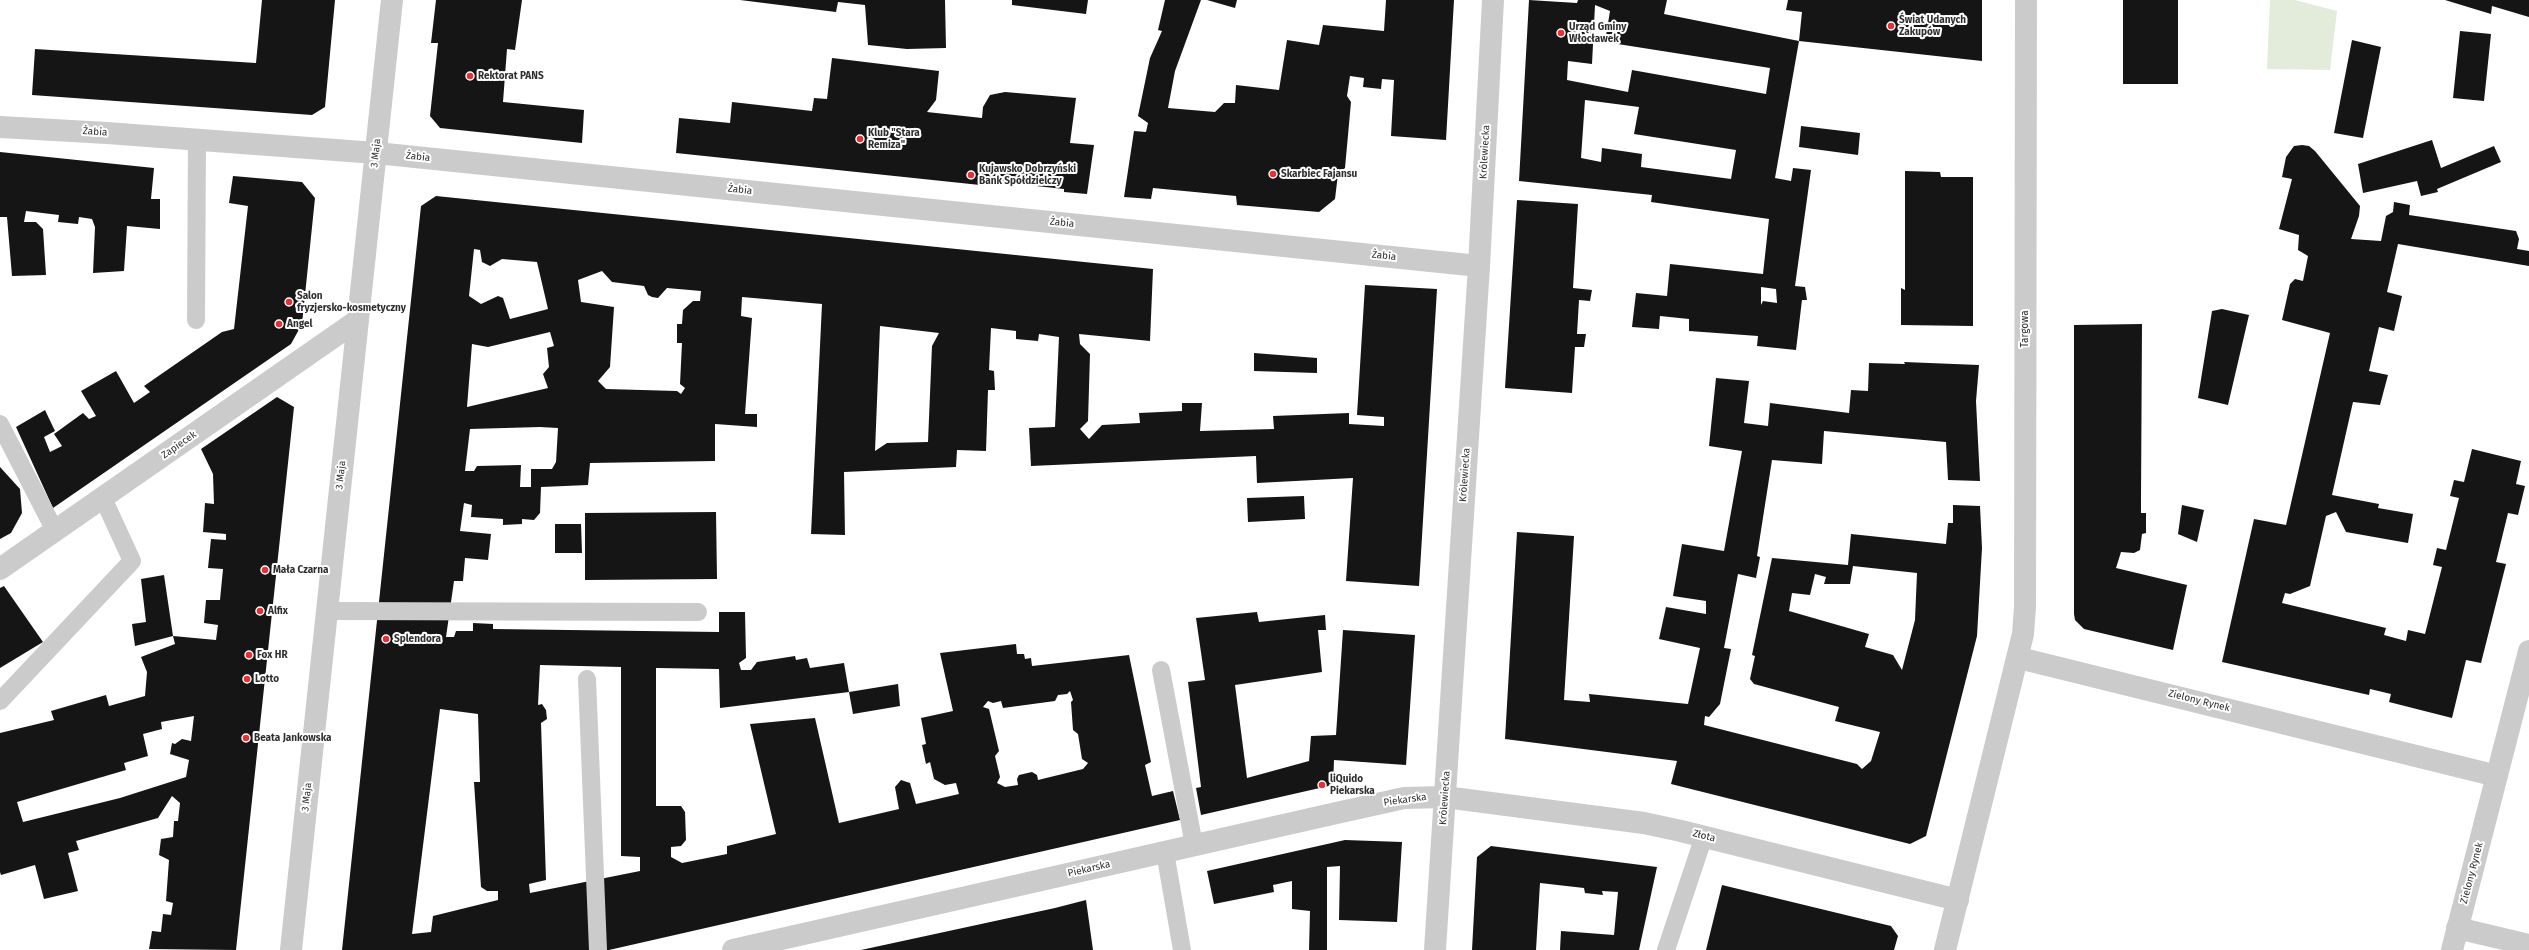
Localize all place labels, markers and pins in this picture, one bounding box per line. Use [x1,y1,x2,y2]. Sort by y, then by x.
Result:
place label: Świat Udanych Zakupów [1899,14,1966,38]
place label: Urząd Gminy Włocławek [1569,21,1626,44]
marker: Świat Udanych Zakupów [1886,21,1896,31]
marker: Urząd Gminy Włocławek [1556,28,1566,38]
place label: Rektorat PANS [478,70,544,82]
marker: Rektorat PANS [465,71,475,81]
place label: Klub "Stara Remiza" [868,127,920,150]
marker: Klub "Stara Remiza" [855,134,865,144]
place label: Kujawsko Dobrzyński Bank Spółdzielczy [979,163,1076,186]
place label: Skarbiec Fajansu [1281,168,1357,180]
marker: Skarbiec Fajansu [1268,169,1278,179]
marker: Kujawsko Dobrzyński Bank Spółdzielczy [966,170,976,180]
place label: Salon fryzjersko-kosmetyczny [297,290,406,314]
marker: Salon fryzjersko-kosmetyczny [284,297,294,307]
place label: Angel [287,318,312,330]
marker: Angel [274,319,284,329]
place label: Mała Czarna [273,564,328,576]
marker: Mała Czarna [260,565,270,575]
place label: Alfix [268,605,288,617]
marker: Alfix [255,606,265,616]
place label: Splendora [394,633,441,645]
marker: Splendora [381,634,391,644]
place label: Fox HR [257,649,288,661]
marker: Fox HR [244,650,254,660]
place label: Lotto [255,673,279,685]
marker: Lotto [242,674,252,684]
place label: Beata Jankowska [254,732,331,744]
marker: Beata Jankowska [241,733,251,743]
place label: liQuido Piekarska [1330,773,1375,796]
marker: liQuido Piekarska [1317,780,1327,790]

